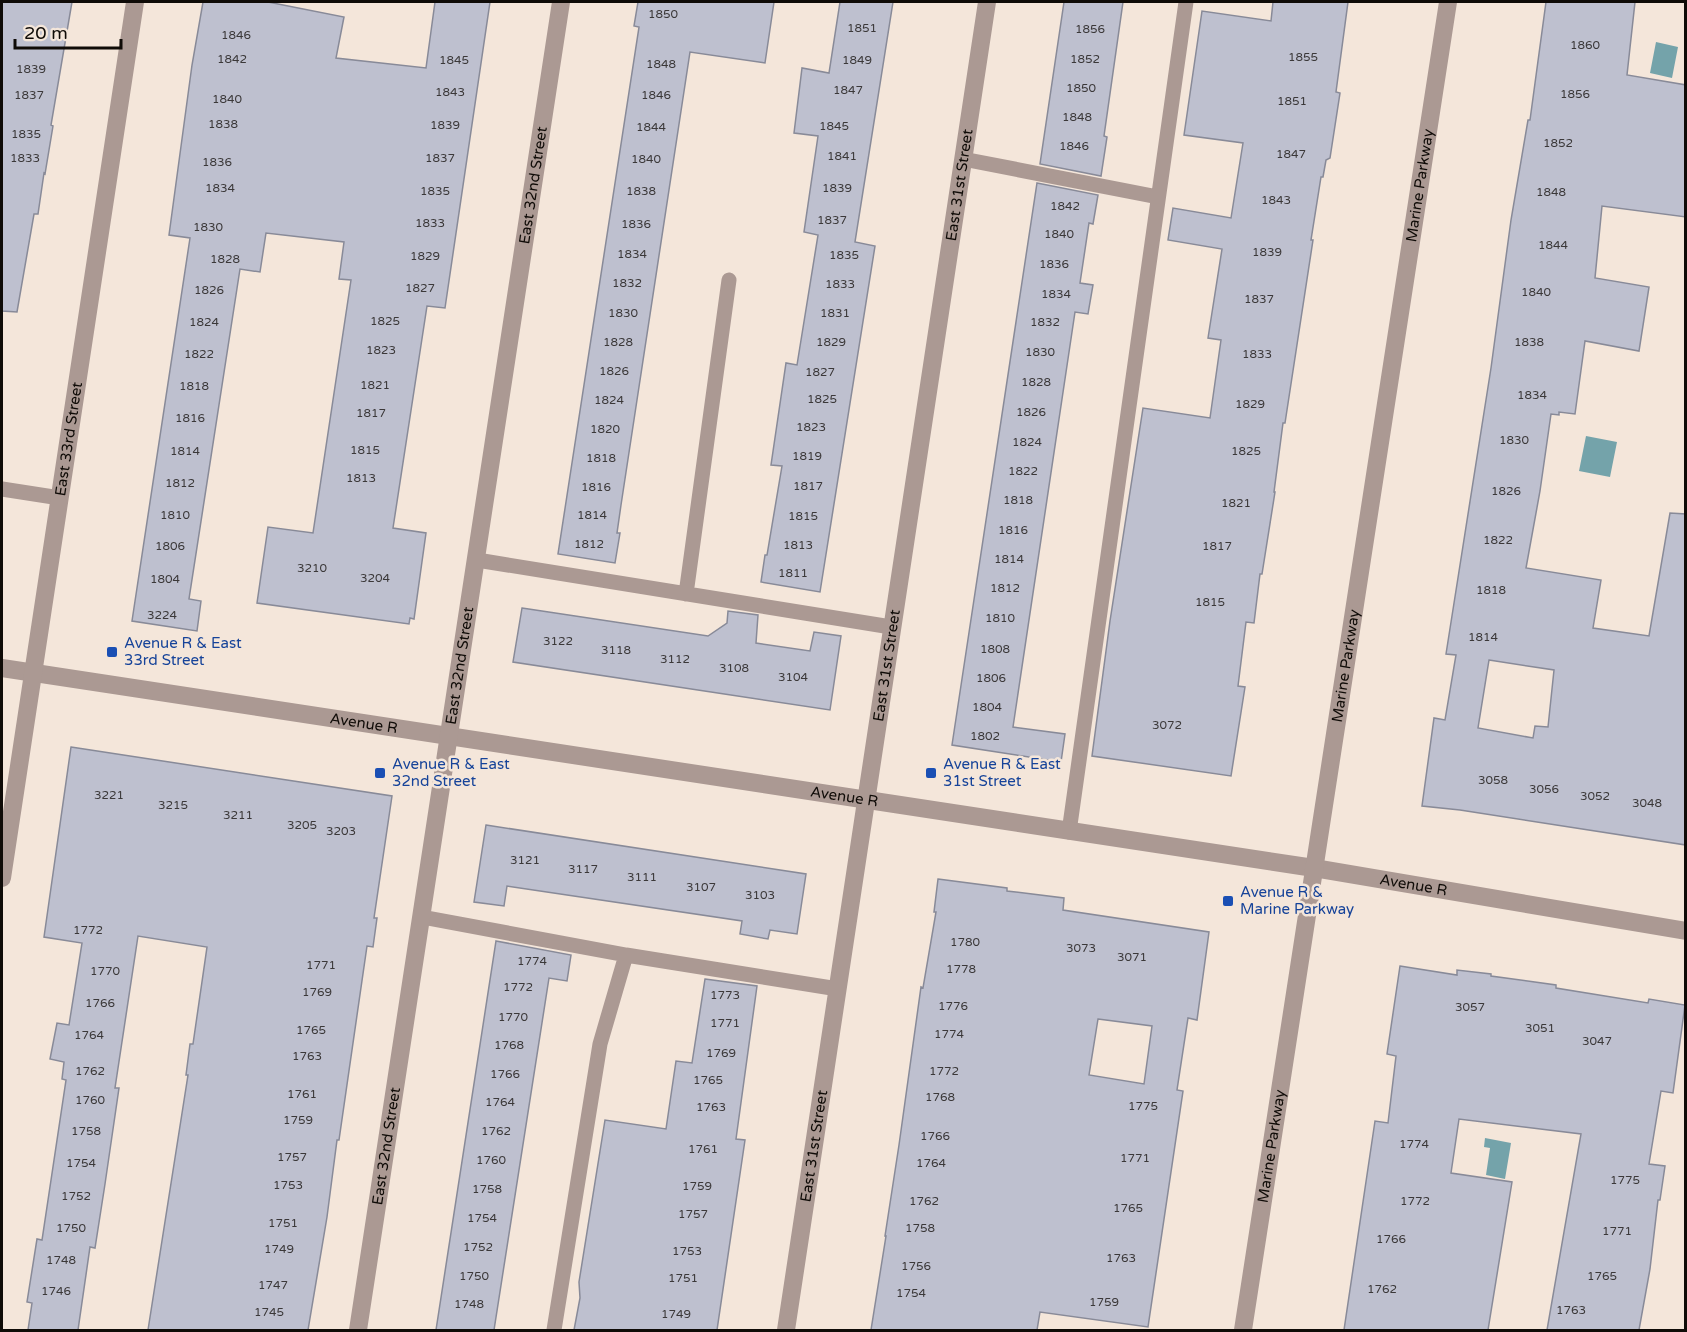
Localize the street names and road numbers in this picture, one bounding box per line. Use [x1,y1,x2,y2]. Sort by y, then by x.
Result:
street label: East 32nd Street [515,125,551,245]
street label: East 31st Street [942,127,977,242]
street label: Marine Parkway [1402,128,1437,243]
street label: East 33rd Street [51,380,86,497]
street label: East 32nd Street [442,605,477,726]
street label: East 31st Street [869,608,904,723]
street label: Marine Parkway [1328,608,1363,724]
street label: Avenue R [329,709,399,737]
street label: Avenue R [809,782,879,810]
street label: Avenue R [1378,870,1449,899]
street label: East 32nd Street [368,1086,404,1206]
street label: Marine Parkway [1254,1088,1289,1204]
street label: East 31st Street [796,1089,831,1203]

